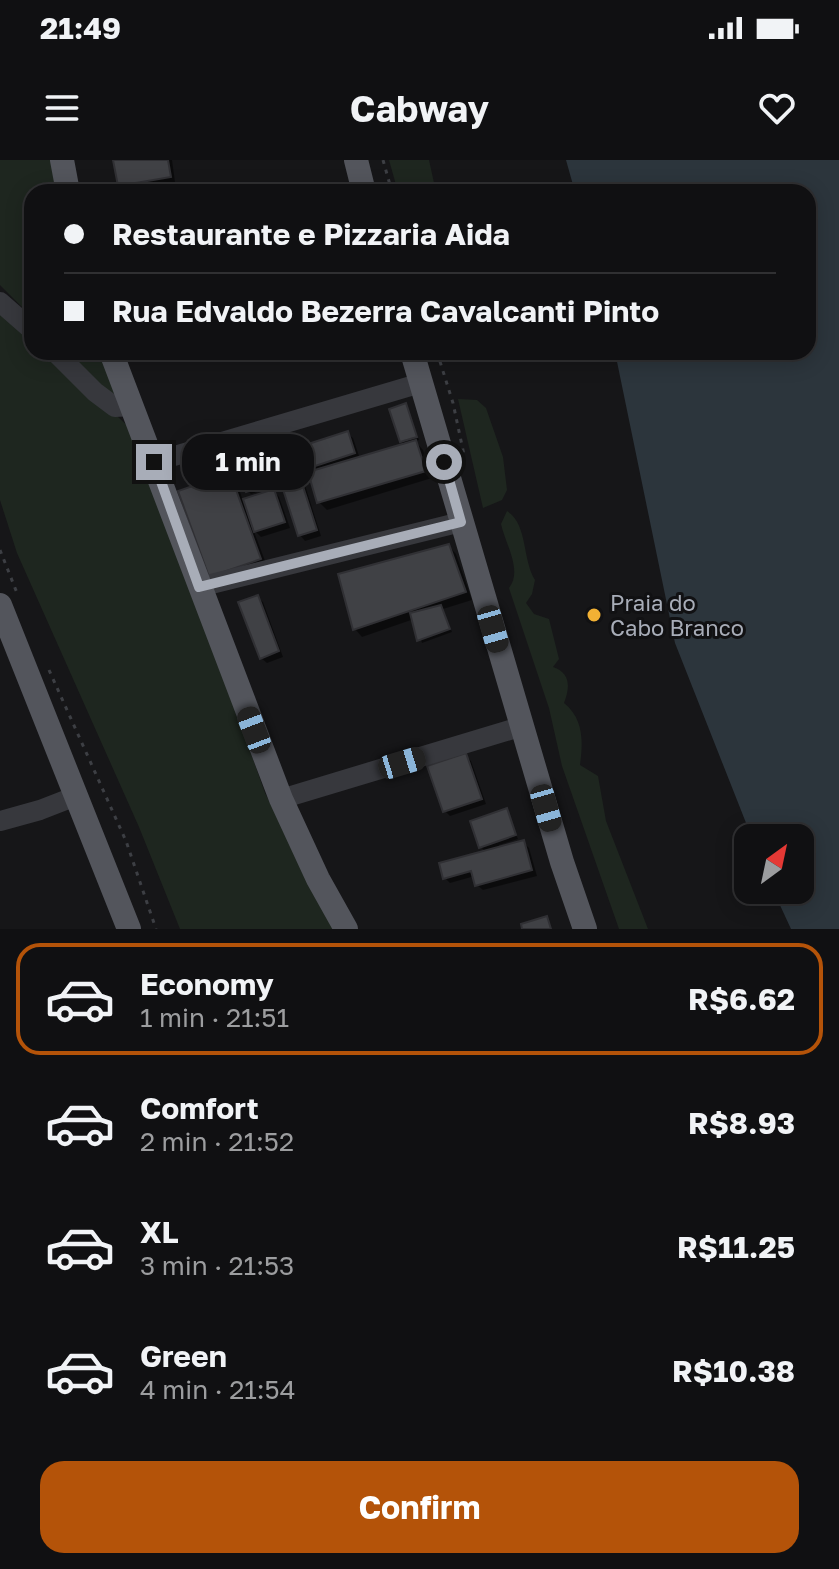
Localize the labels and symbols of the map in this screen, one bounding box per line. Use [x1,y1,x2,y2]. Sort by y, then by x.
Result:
callout: 1 min [182,434,314,490]
route end [136,444,172,480]
route start [426,444,462,480]
place label: Praia do Cabo Branco [610,589,744,641]
car [475,603,511,655]
marker: Praia do Cabo Branco [585,606,603,624]
car [234,703,274,757]
car [376,745,428,781]
car [528,782,564,834]
north arrow [734,824,814,904]

